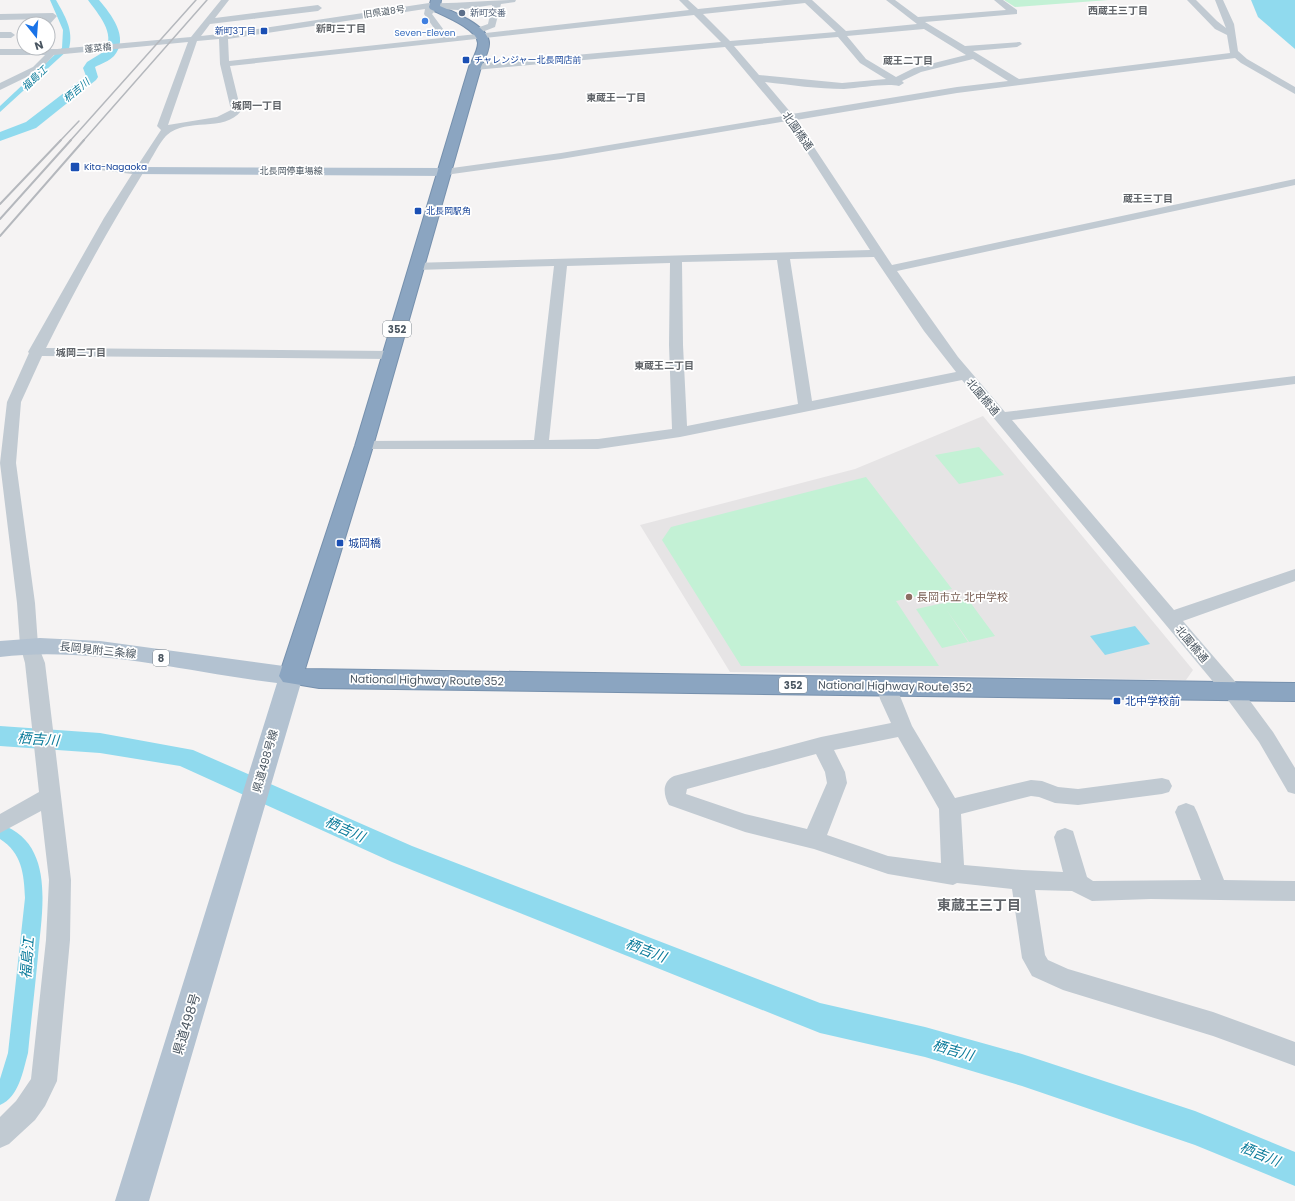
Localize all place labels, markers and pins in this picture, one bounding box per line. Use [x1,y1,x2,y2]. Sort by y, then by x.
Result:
place label: 新町交番 [470,7,506,19]
marker: 新町交番 [457,8,467,18]
marker: Seven-Eleven [420,16,430,26]
place label: 新町3丁目 [215,25,256,37]
marker: 新町3丁目 [259,26,269,36]
place label: Seven-Eleven [394,27,456,39]
place label: チャレンジャー北長岡店前 [474,54,581,66]
marker: チャレンジャー北長岡店前 [461,55,471,65]
marker: Kita-Nagaoka [69,161,81,173]
place label: Kita-Nagaoka [84,161,147,173]
place label: 北長岡駅角 [426,205,471,217]
marker: 北長岡駅角 [413,206,423,216]
place label: 城岡橋 [348,535,381,551]
marker: 城岡橋 [335,538,345,548]
place label: 長岡市立 北中学校 [917,589,1008,605]
marker: 長岡市立 北中学校 [904,592,914,602]
place label: 北中学校前 [1125,693,1180,709]
marker: 北中学校前 [1112,696,1122,706]

